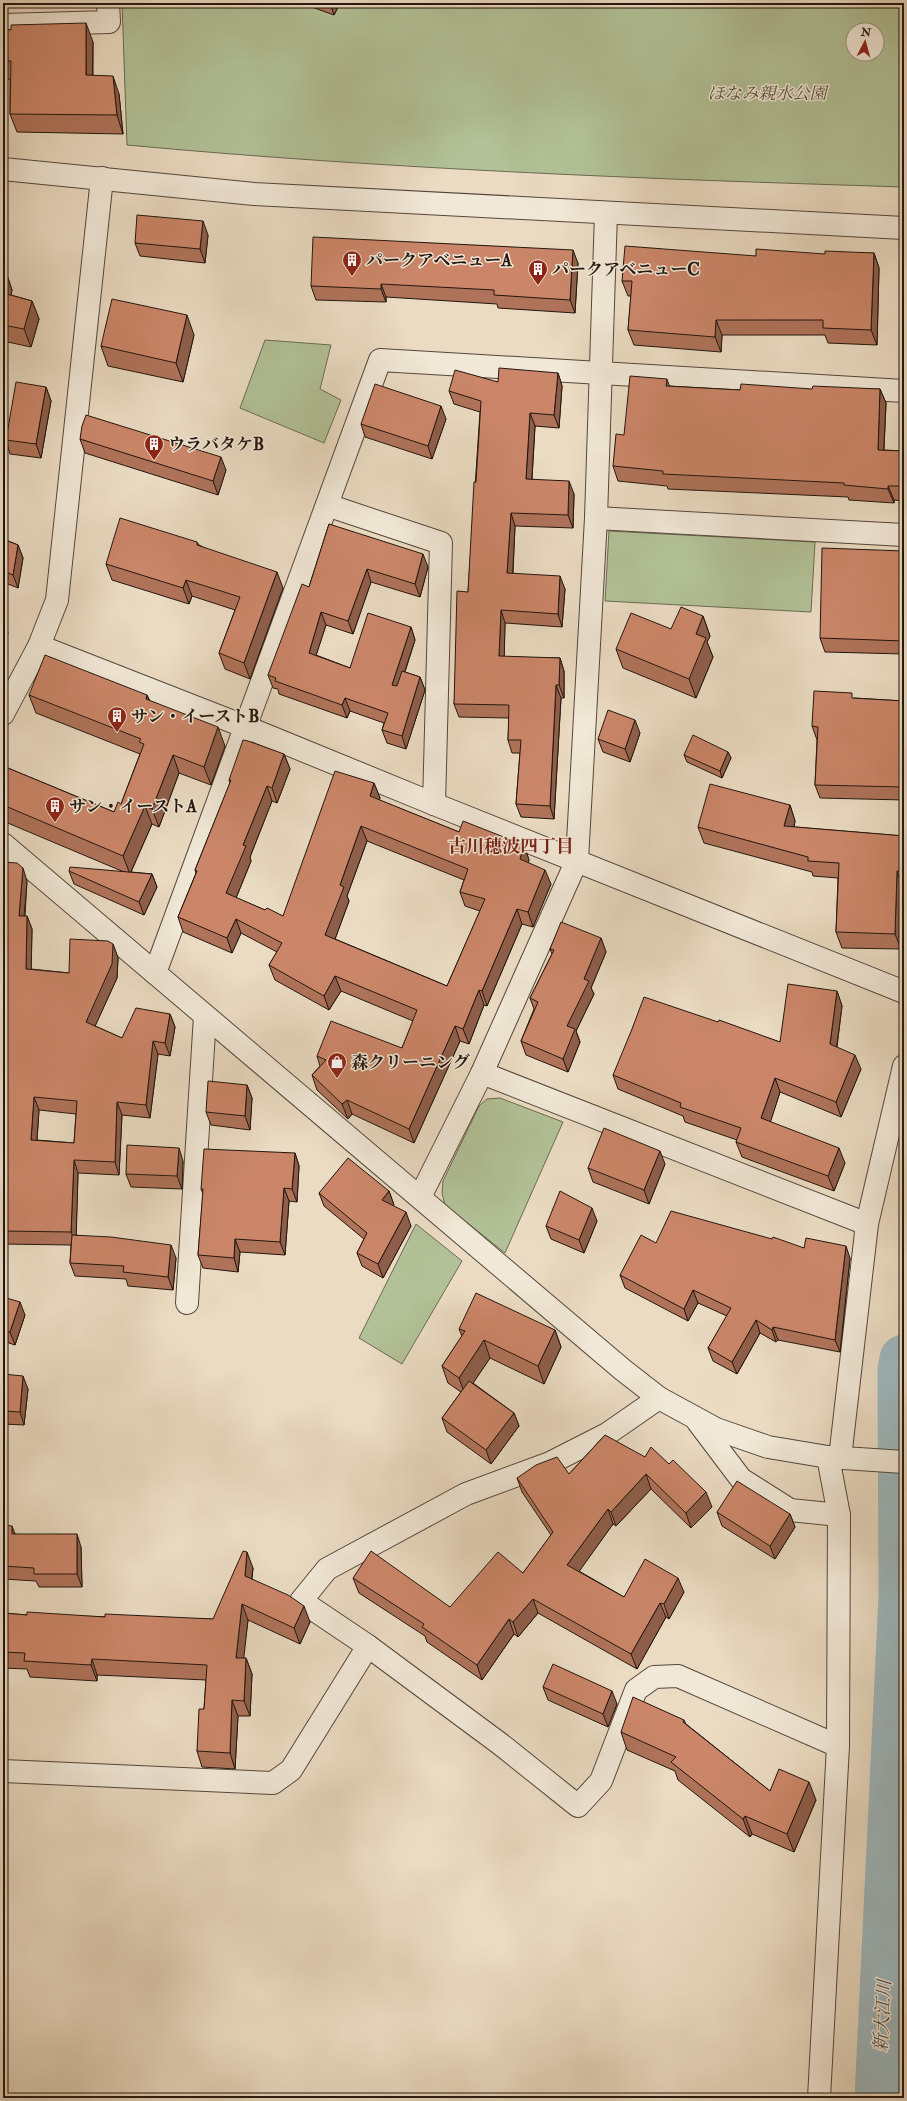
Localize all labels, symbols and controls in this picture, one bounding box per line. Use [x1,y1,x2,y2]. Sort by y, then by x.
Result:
north arrow [845,22,885,62]
text: N [859,25,873,40]
park label: ほなみ親水公園 [708,83,829,104]
building icon: パークアベニューA [341,249,363,277]
place label: パークアベニューA [366,250,512,271]
building icon: パークアベニューC [527,258,549,286]
place label: パークアベニューC [552,259,700,280]
building icon: ウラバタケB [143,433,165,461]
place label: ウラバタケB [168,434,264,455]
building icon: サン・イーストB [106,705,128,733]
place label: サン・イーストB [131,706,259,727]
building icon: サン・イーストA [44,795,66,823]
place label: サン・イーストA [69,796,197,817]
district label: 古川穂波四丁目 [448,835,574,858]
shop icon: 森クリーニング [326,1051,348,1079]
place label: 森クリーニング [351,1052,470,1073]
water label: 新大江川 [870,1977,896,2053]

